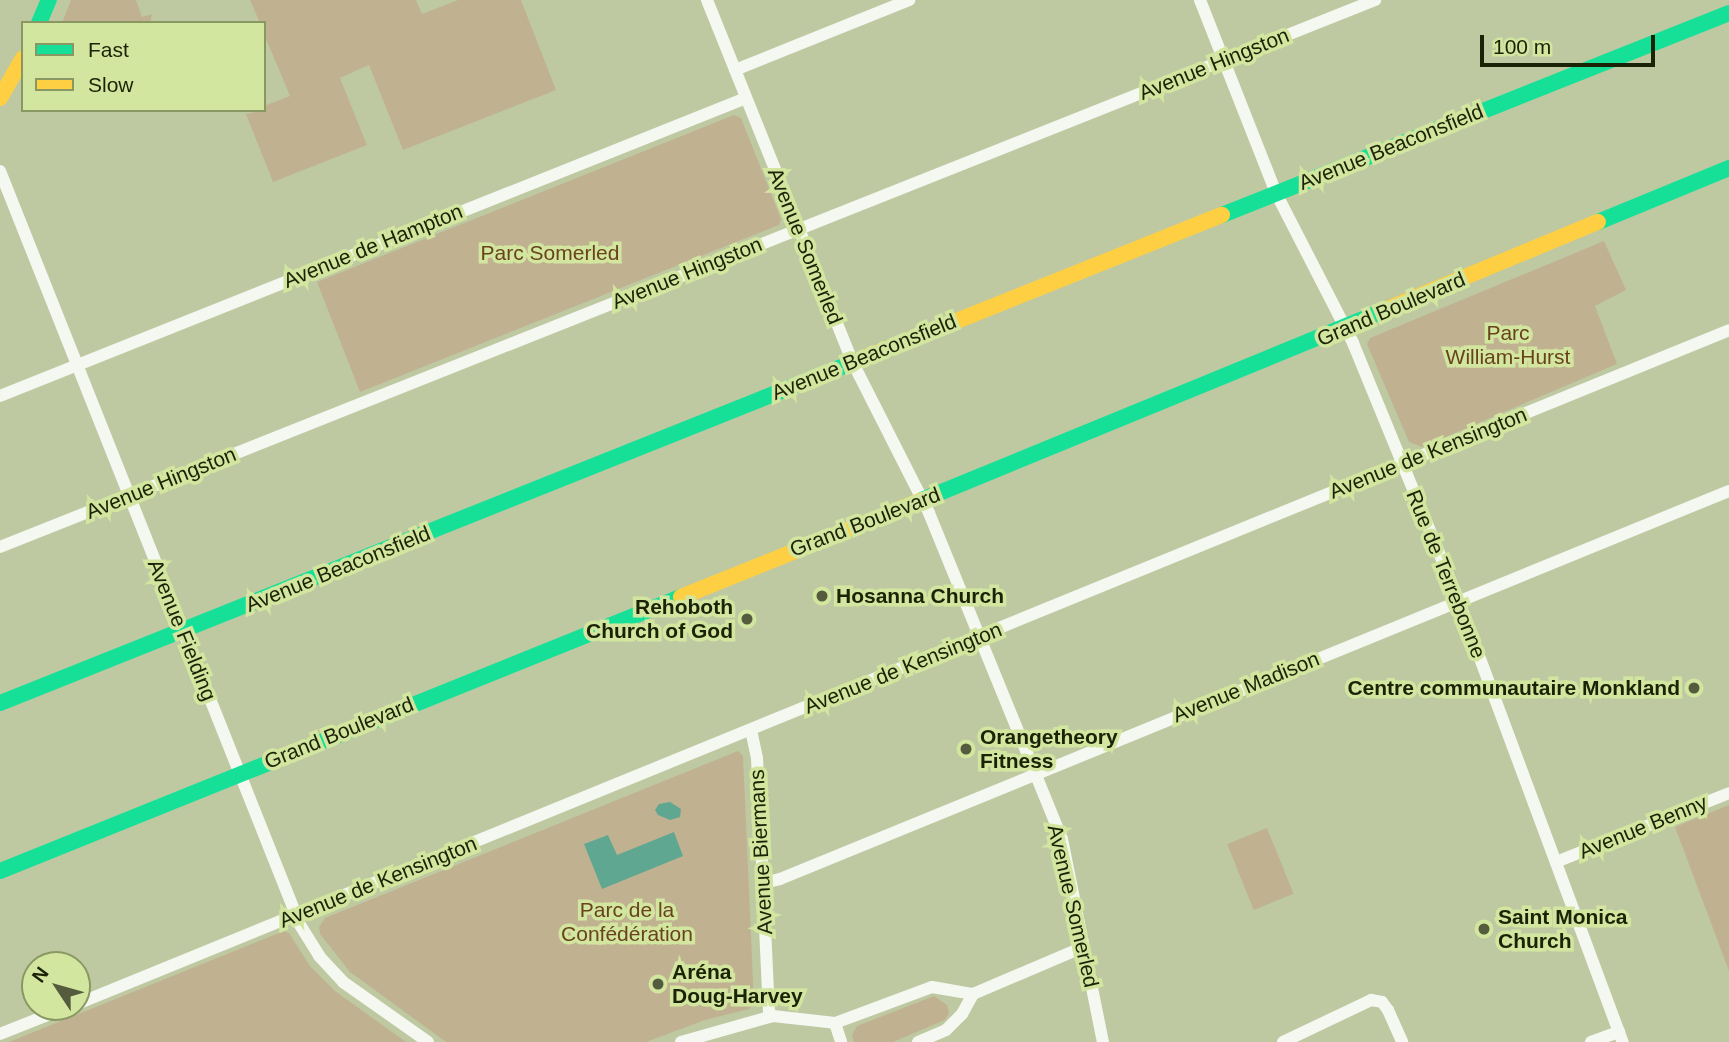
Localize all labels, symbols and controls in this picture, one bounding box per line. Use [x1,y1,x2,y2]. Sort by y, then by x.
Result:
legend [21,21,266,112]
scale bar [1484,21,1659,65]
street label: Avenue Hingston [1135,22,1293,106]
text: 100 m [1493,35,1551,58]
text: Fast [88,38,129,61]
text: Slow [88,73,134,96]
street label: Avenue Beaconsfield [1295,98,1487,196]
street label: Avenue Somerled [762,164,848,328]
street label: Avenue de Hampton [280,199,466,293]
street label: Avenue Hingston [608,231,766,315]
park label: Parc Somerled [481,240,619,266]
street label: Grand Boulevard [1313,266,1469,352]
street label: Avenue Beaconsfield [768,308,960,406]
park label: Parc William-Hurst [1446,320,1570,370]
street label: Avenue de Kensington [1325,402,1531,504]
street label: Avenue Hingston [82,441,240,525]
street label: Grand Boulevard [786,482,944,562]
street label: Rue de Terrebonne [1401,486,1491,662]
street label: Avenue Beaconsfield [242,520,434,618]
street label: Avenue Fielding [142,556,222,704]
place label: Hosanna Church [836,583,1004,609]
marker: Hosanna Church [814,588,830,604]
place label: Rehoboth Church of God [586,594,733,644]
marker: Rehoboth Church of God [739,611,755,627]
street label: Avenue de Kensington [800,617,1006,719]
street label: Avenue Madison [1169,646,1323,728]
place label: Centre communautaire Monkland [1347,675,1680,701]
marker: Centre communautaire Monkland [1686,680,1702,696]
street label: Grand Boulevard [261,692,417,774]
place label: Orangetheory Fitness [980,724,1118,774]
marker: Orangetheory Fitness [958,741,974,757]
street label: Avenue Biermans [744,769,778,935]
street label: Avenue Benny [1575,790,1711,864]
street label: Avenue Somerled [1042,822,1104,990]
street label: Avenue de Kensington [275,831,481,933]
park label: Parc de la Confédération [561,897,693,947]
place label: Saint Monica Church [1498,904,1628,954]
marker: Saint Monica Church [1476,921,1492,937]
north arrow [21,951,91,1021]
place label: Aréna Doug-Harvey [672,959,803,1009]
text: N [28,963,53,986]
marker: Aréna Doug-Harvey [650,976,666,992]

